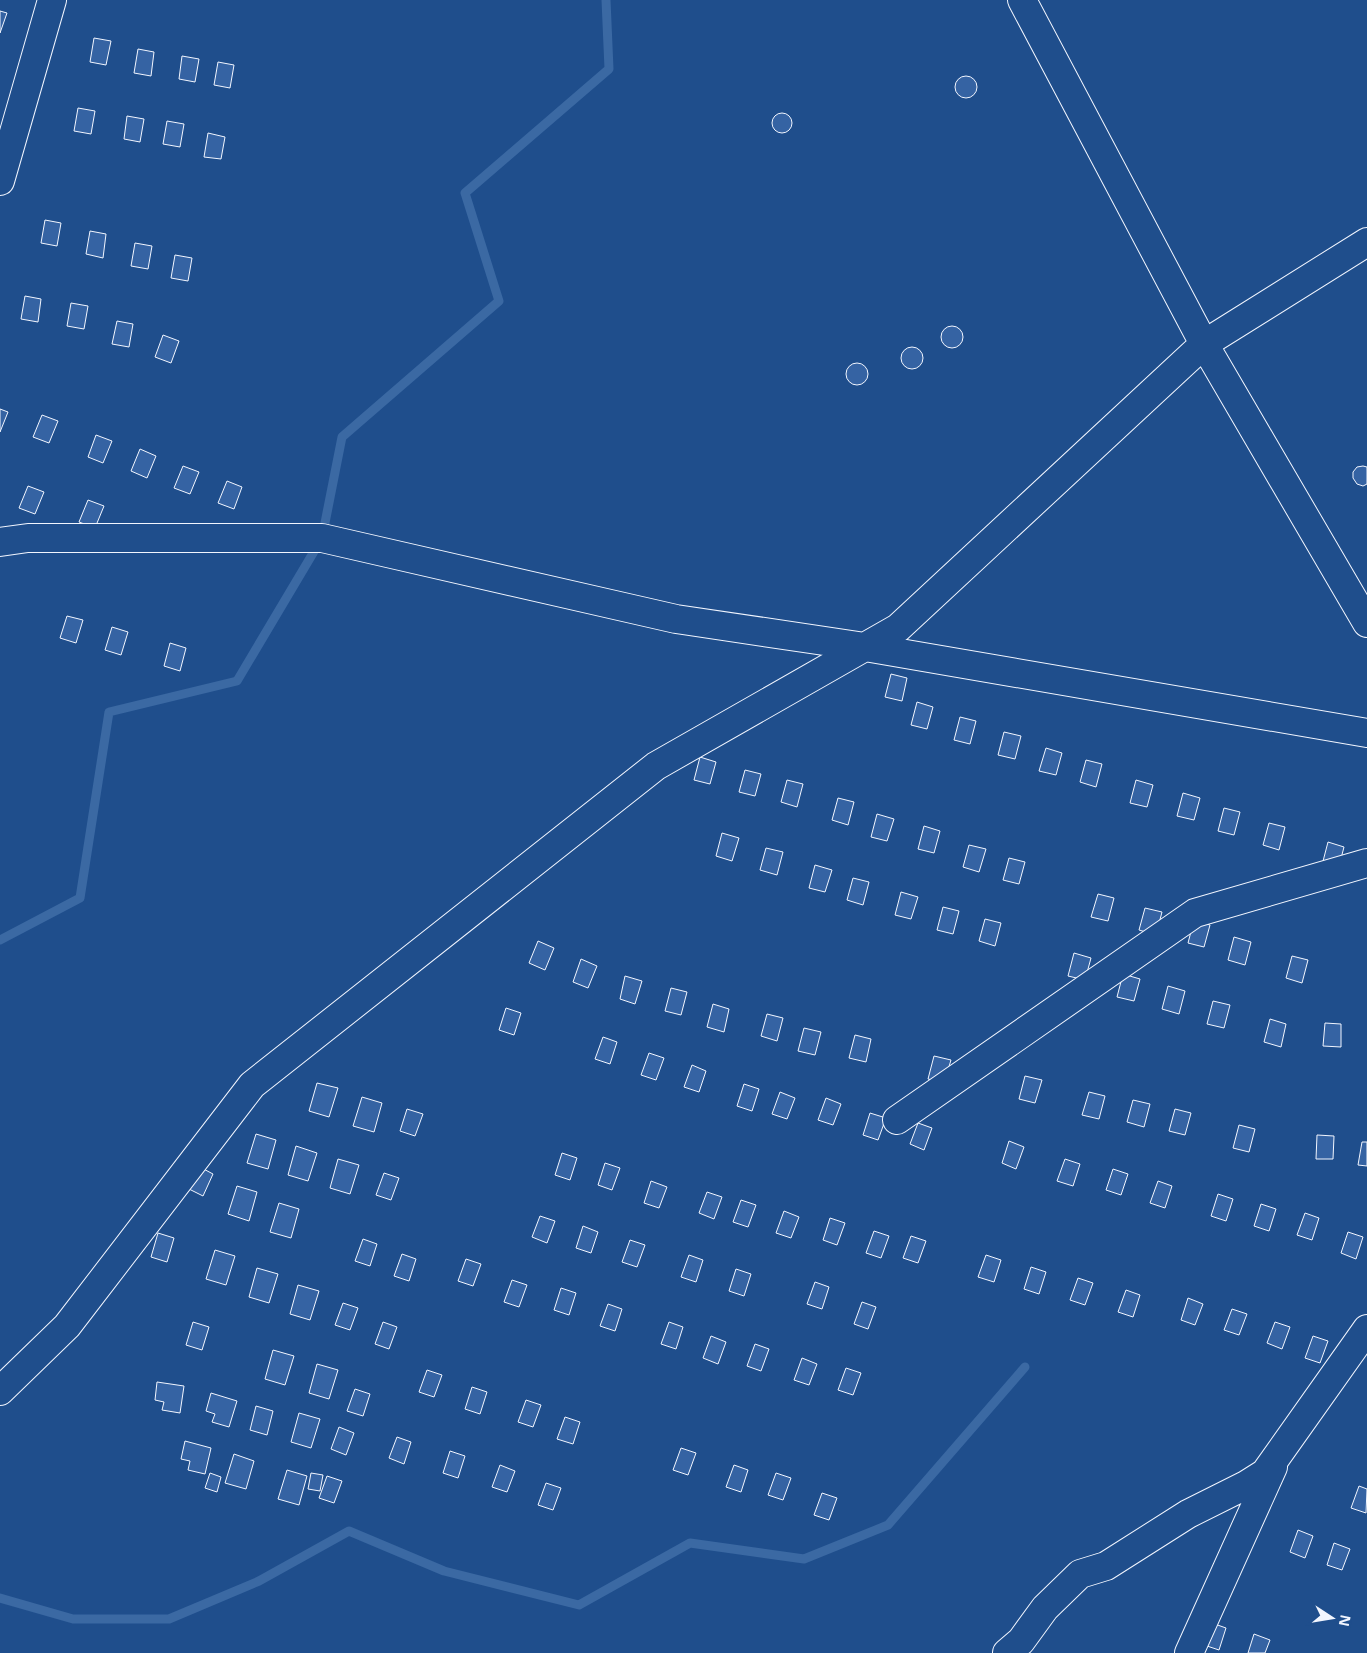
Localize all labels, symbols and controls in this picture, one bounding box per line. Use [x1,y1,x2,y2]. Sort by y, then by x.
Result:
north arrow [1307,1593,1357,1643]
text: N [1335,1613,1356,1628]

